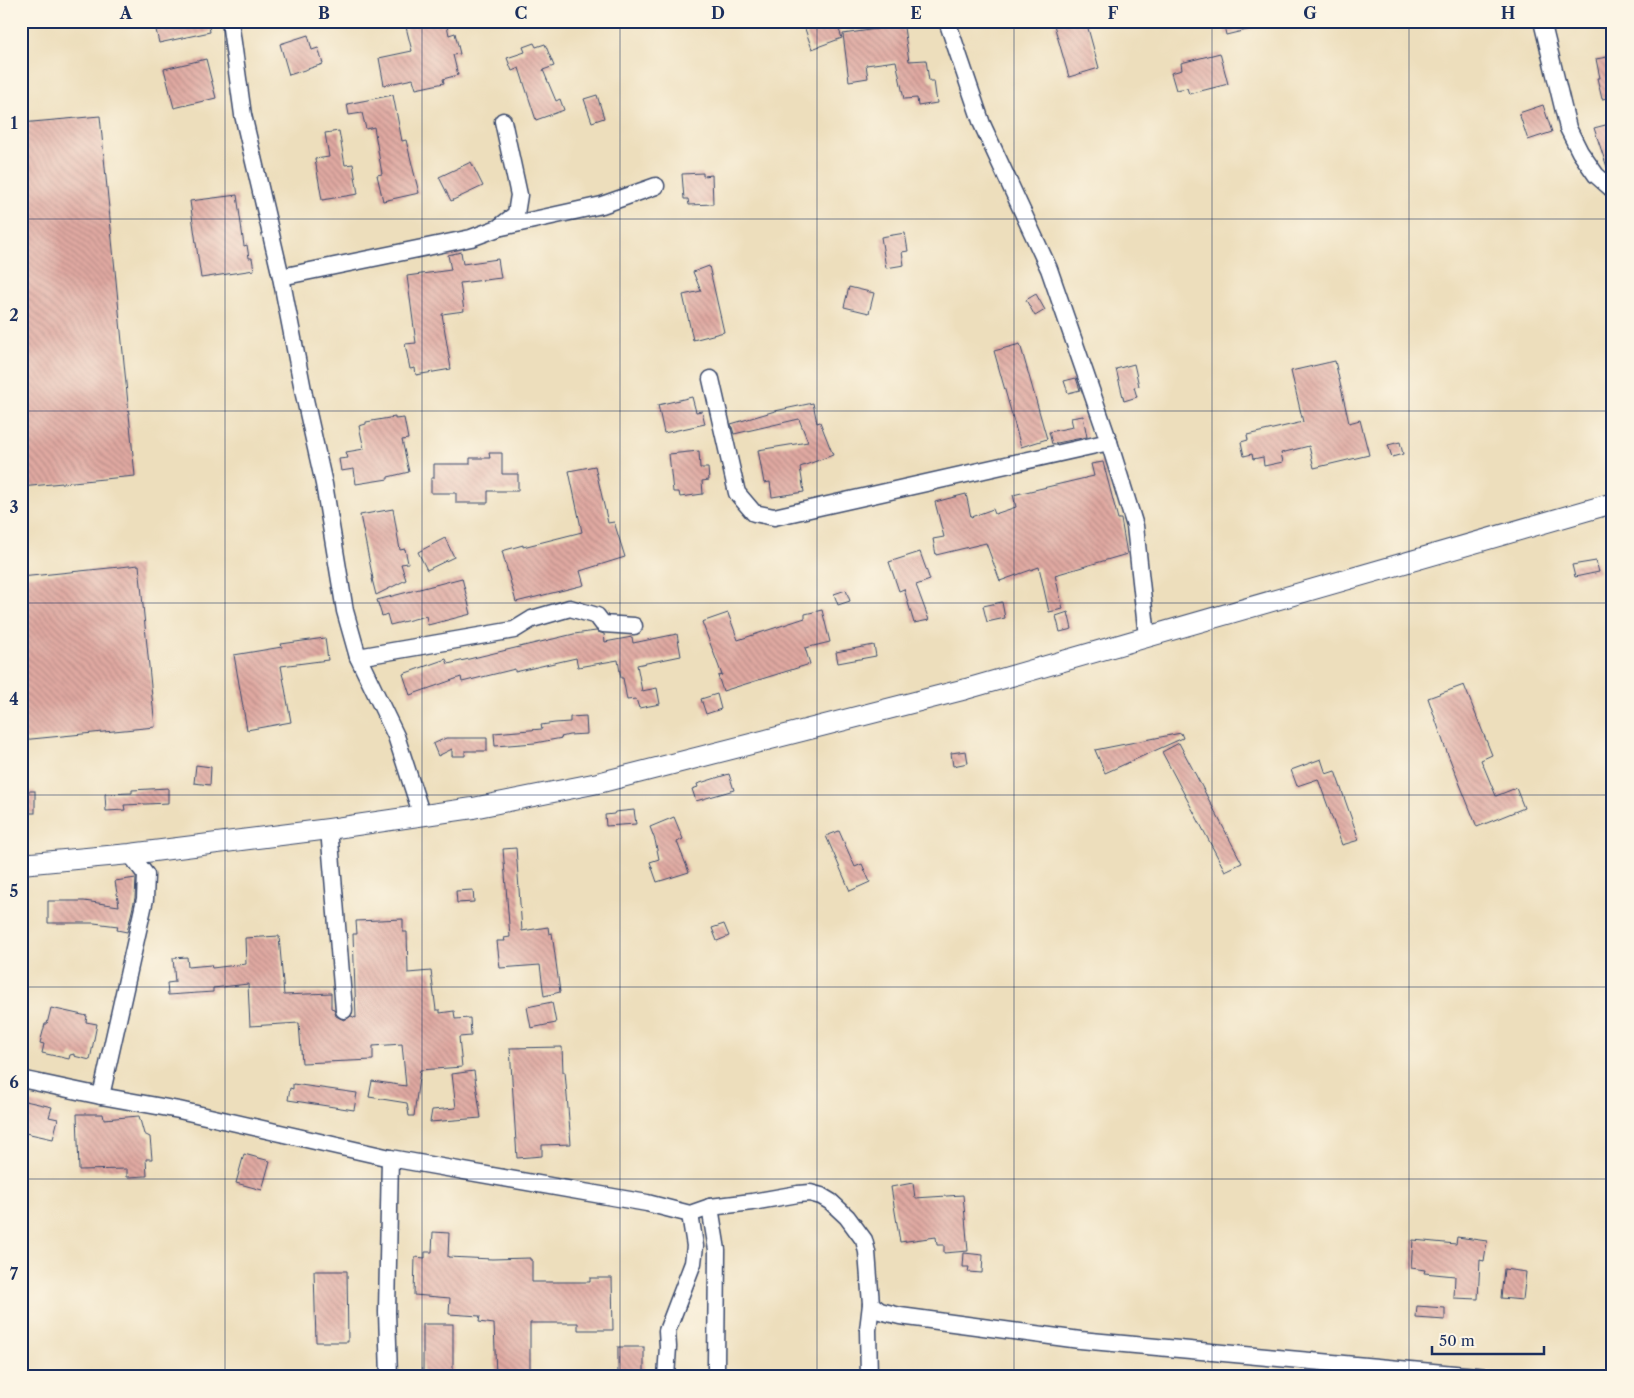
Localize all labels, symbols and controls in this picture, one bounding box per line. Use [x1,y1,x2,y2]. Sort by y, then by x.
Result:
text: A [119,3,133,23]
text: B [318,3,330,23]
text: C [515,3,527,23]
text: D [711,3,725,23]
text: E [910,3,922,23]
text: F [1108,3,1119,23]
text: G [1303,3,1317,23]
text: H [1501,3,1515,23]
text: 1 [10,113,18,133]
text: 2 [9,305,19,325]
text: 3 [9,497,19,517]
text: 4 [9,689,19,709]
text: 5 [10,881,19,901]
text: 6 [9,1072,19,1092]
text: 7 [10,1264,19,1284]
scale bar [1432,1323,1544,1355]
text: 50 m [1439,1331,1475,1350]

